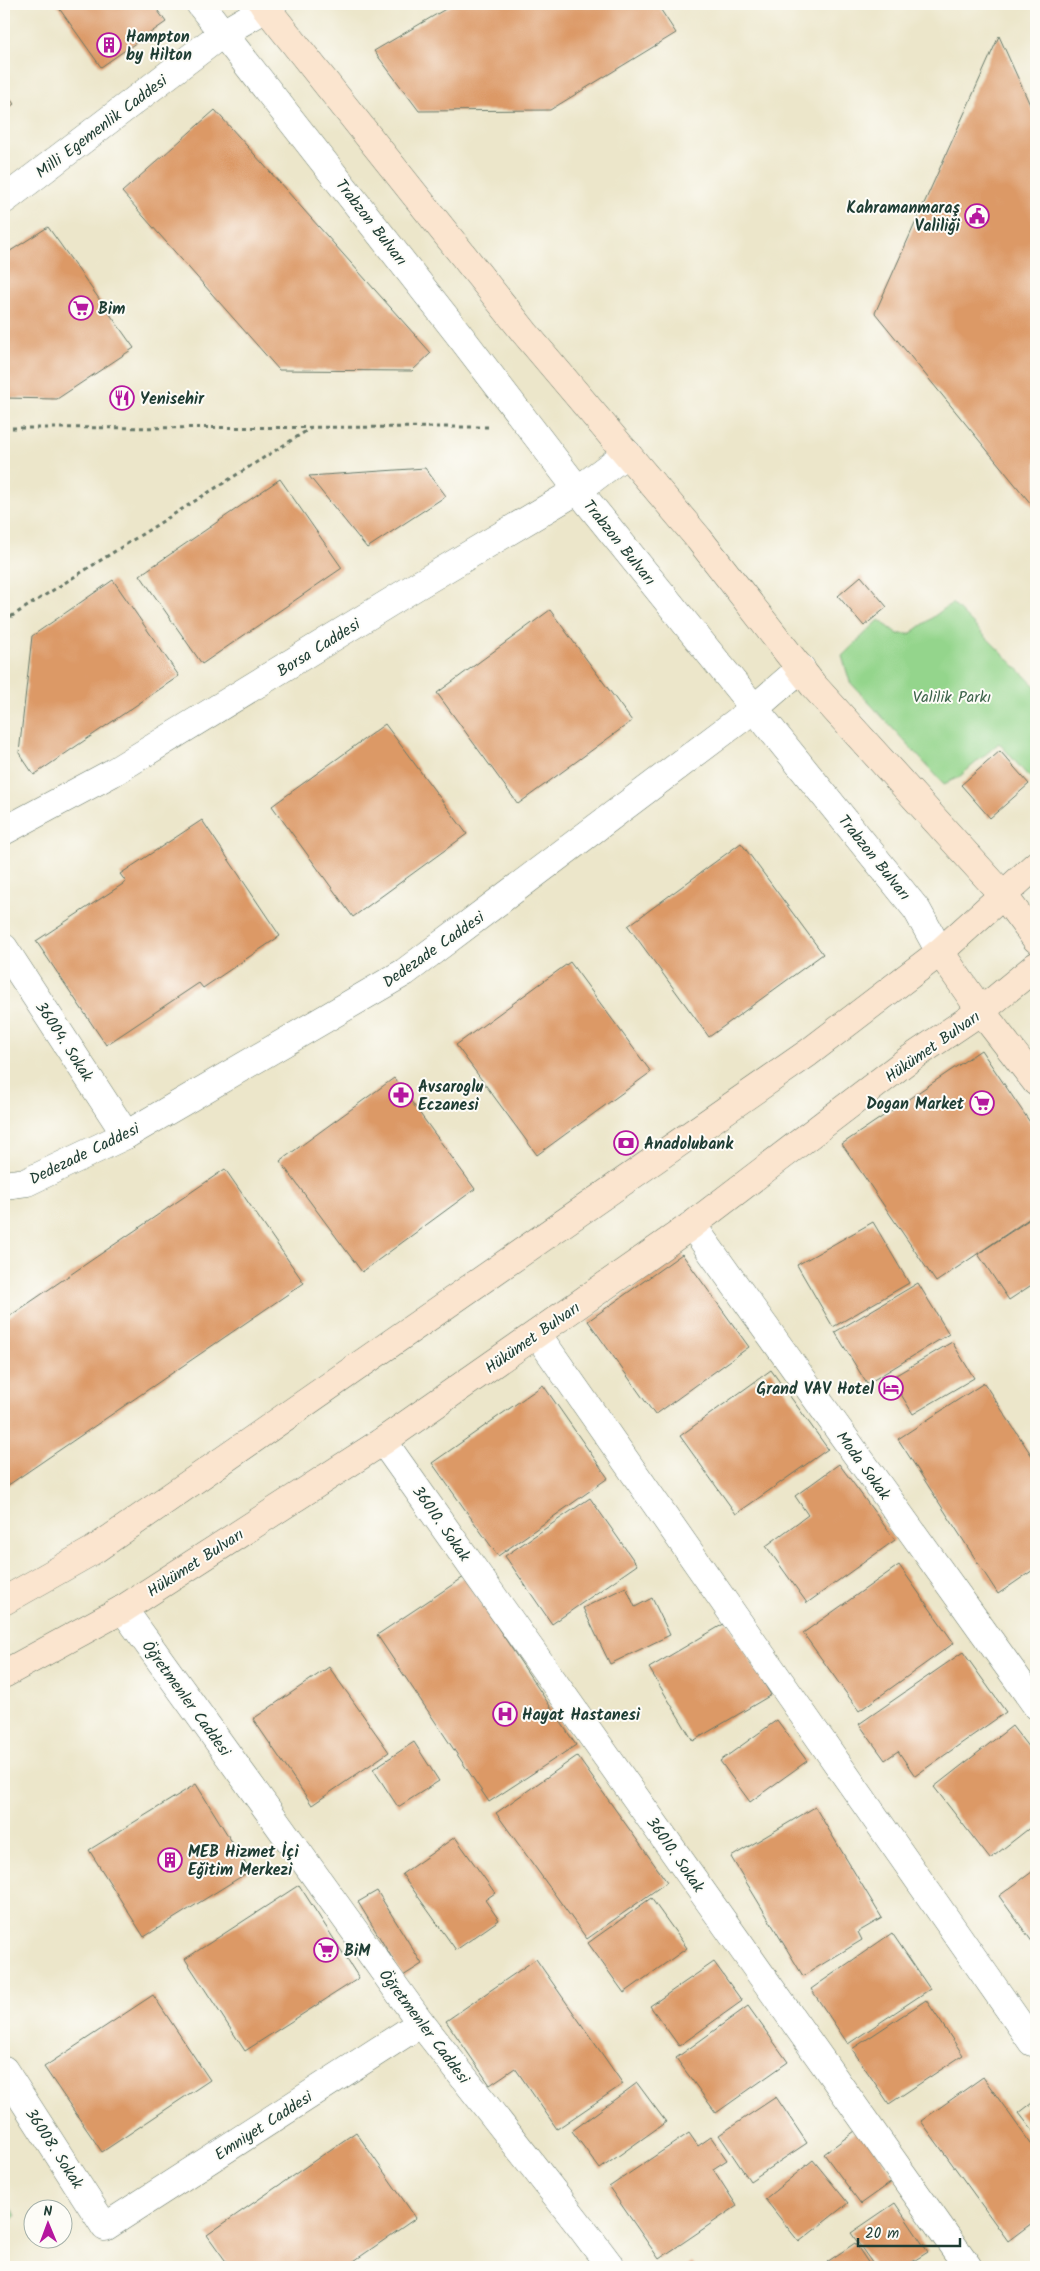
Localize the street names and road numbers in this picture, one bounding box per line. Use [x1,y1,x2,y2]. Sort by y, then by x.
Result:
street label: Milli Egemenlik Caddesi [31,68,174,185]
street label: Trabzon Bulvarı [329,174,413,272]
street label: Trabzon Bulvarı [576,494,661,591]
street label: Borsa Caddesi [272,612,366,684]
street label: Trabzon Bulvarı [831,809,916,906]
street label: Dedezade Caddesi [378,905,491,995]
street label: 36004. Sokak [28,997,99,1087]
street label: Hükümet Bulvarı [880,1005,986,1089]
street label: Dedezade Caddesi [25,1116,145,1192]
street label: Hükümet Bulvarı [480,1296,586,1380]
street label: Moda Sokak [829,1426,897,1506]
street label: 36010. Sokak [405,1481,476,1567]
street label: Hükümet Bulvarı [142,1522,249,1604]
street label: Öğretmenler Caddesi [135,1636,237,1763]
street label: 36010. Sokak [639,1812,710,1898]
street label: Öğretmenler Caddesi [372,1964,476,2091]
street label: Emniyet Caddesi [210,2084,319,2167]
street label: 36008. Sokak [18,2103,90,2195]

